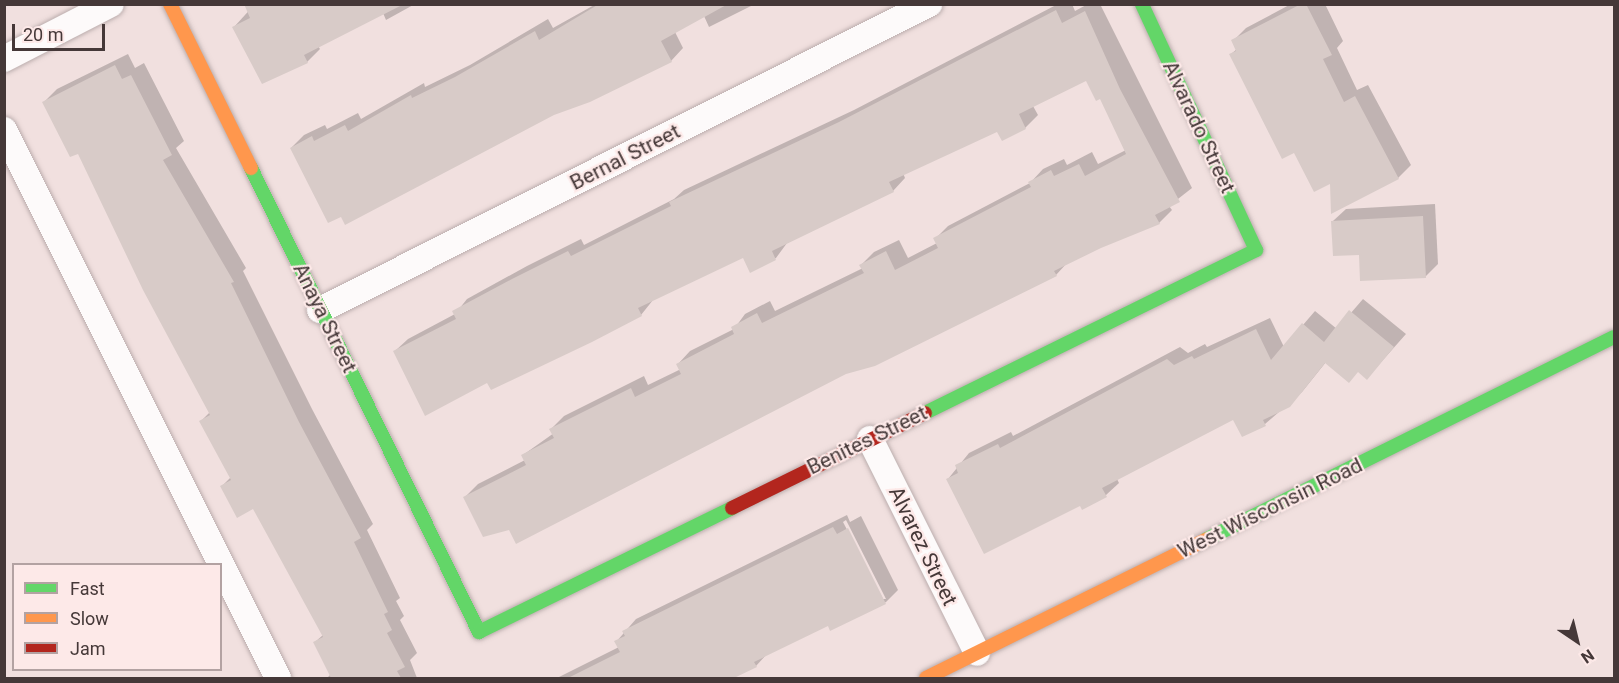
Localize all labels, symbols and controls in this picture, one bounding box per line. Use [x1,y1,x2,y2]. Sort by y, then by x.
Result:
scale bar [15,12,108,50]
text: 20 m [23,24,63,45]
street label: Alvarado Street [1157,57,1241,197]
street label: Bernal Street [566,119,684,195]
street label: Anaya Street [288,259,362,377]
street label: Benites Street [803,400,931,480]
street label: West Wisconsin Road [1173,452,1367,564]
street label: Alvarez Street [883,482,963,610]
legend [12,563,222,671]
text: Fast [70,578,105,599]
text: Slow [70,608,109,629]
north arrow [1547,611,1607,671]
text: Jam [70,638,106,659]
text: N [1578,645,1598,667]

